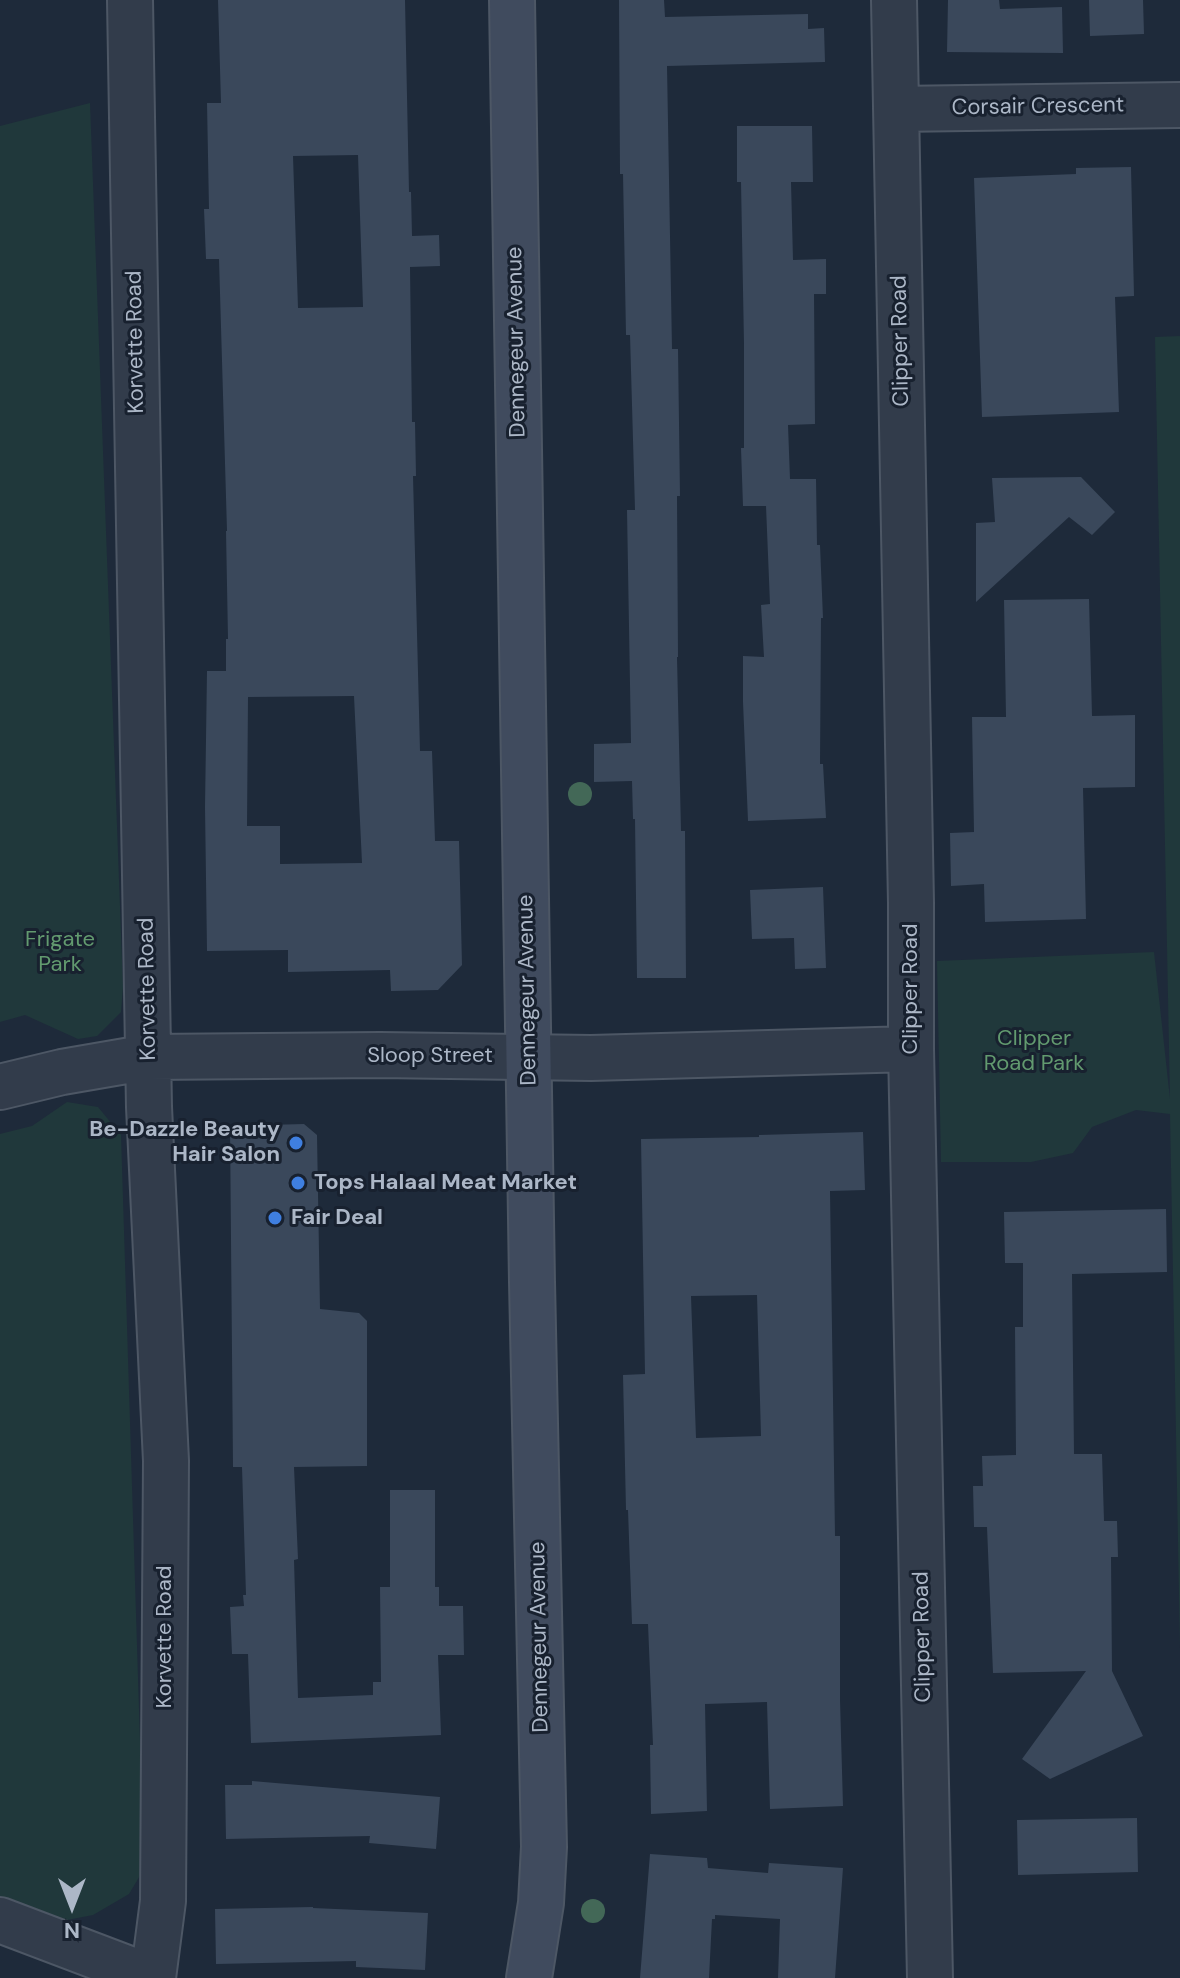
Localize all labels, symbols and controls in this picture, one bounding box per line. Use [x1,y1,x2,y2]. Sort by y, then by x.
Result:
street label: Corsair Crescent [951,92,1125,122]
street label: Dennegeur Avenue [502,246,532,438]
street label: Korvette Road [122,270,150,414]
street label: Clipper Road [887,275,915,407]
street label: Dennegeur Avenue [513,894,543,1086]
street label: Korvette Road [134,917,162,1061]
street label: Clipper Road [898,923,924,1055]
park label: Frigate Park [25,927,95,978]
park label: Clipper Road Park [984,1026,1084,1078]
street label: Sloop Street [367,1043,493,1069]
place label: Be-Dazzle Beauty Hair Salon [89,1117,280,1168]
marker: Be-Dazzle Beauty Hair Salon [287,1134,305,1152]
place label: Tops Halaal Meat Market [314,1170,577,1196]
marker: Tops Halaal Meat Market [289,1174,307,1192]
place label: Fair Deal [291,1205,383,1231]
marker: Fair Deal [266,1209,284,1227]
street label: Dennegeur Avenue [525,1541,555,1733]
street label: Korvette Road [152,1566,178,1708]
street label: Clipper Road [909,1571,937,1703]
north arrow [32,1866,112,1946]
text: N [64,1916,80,1945]

